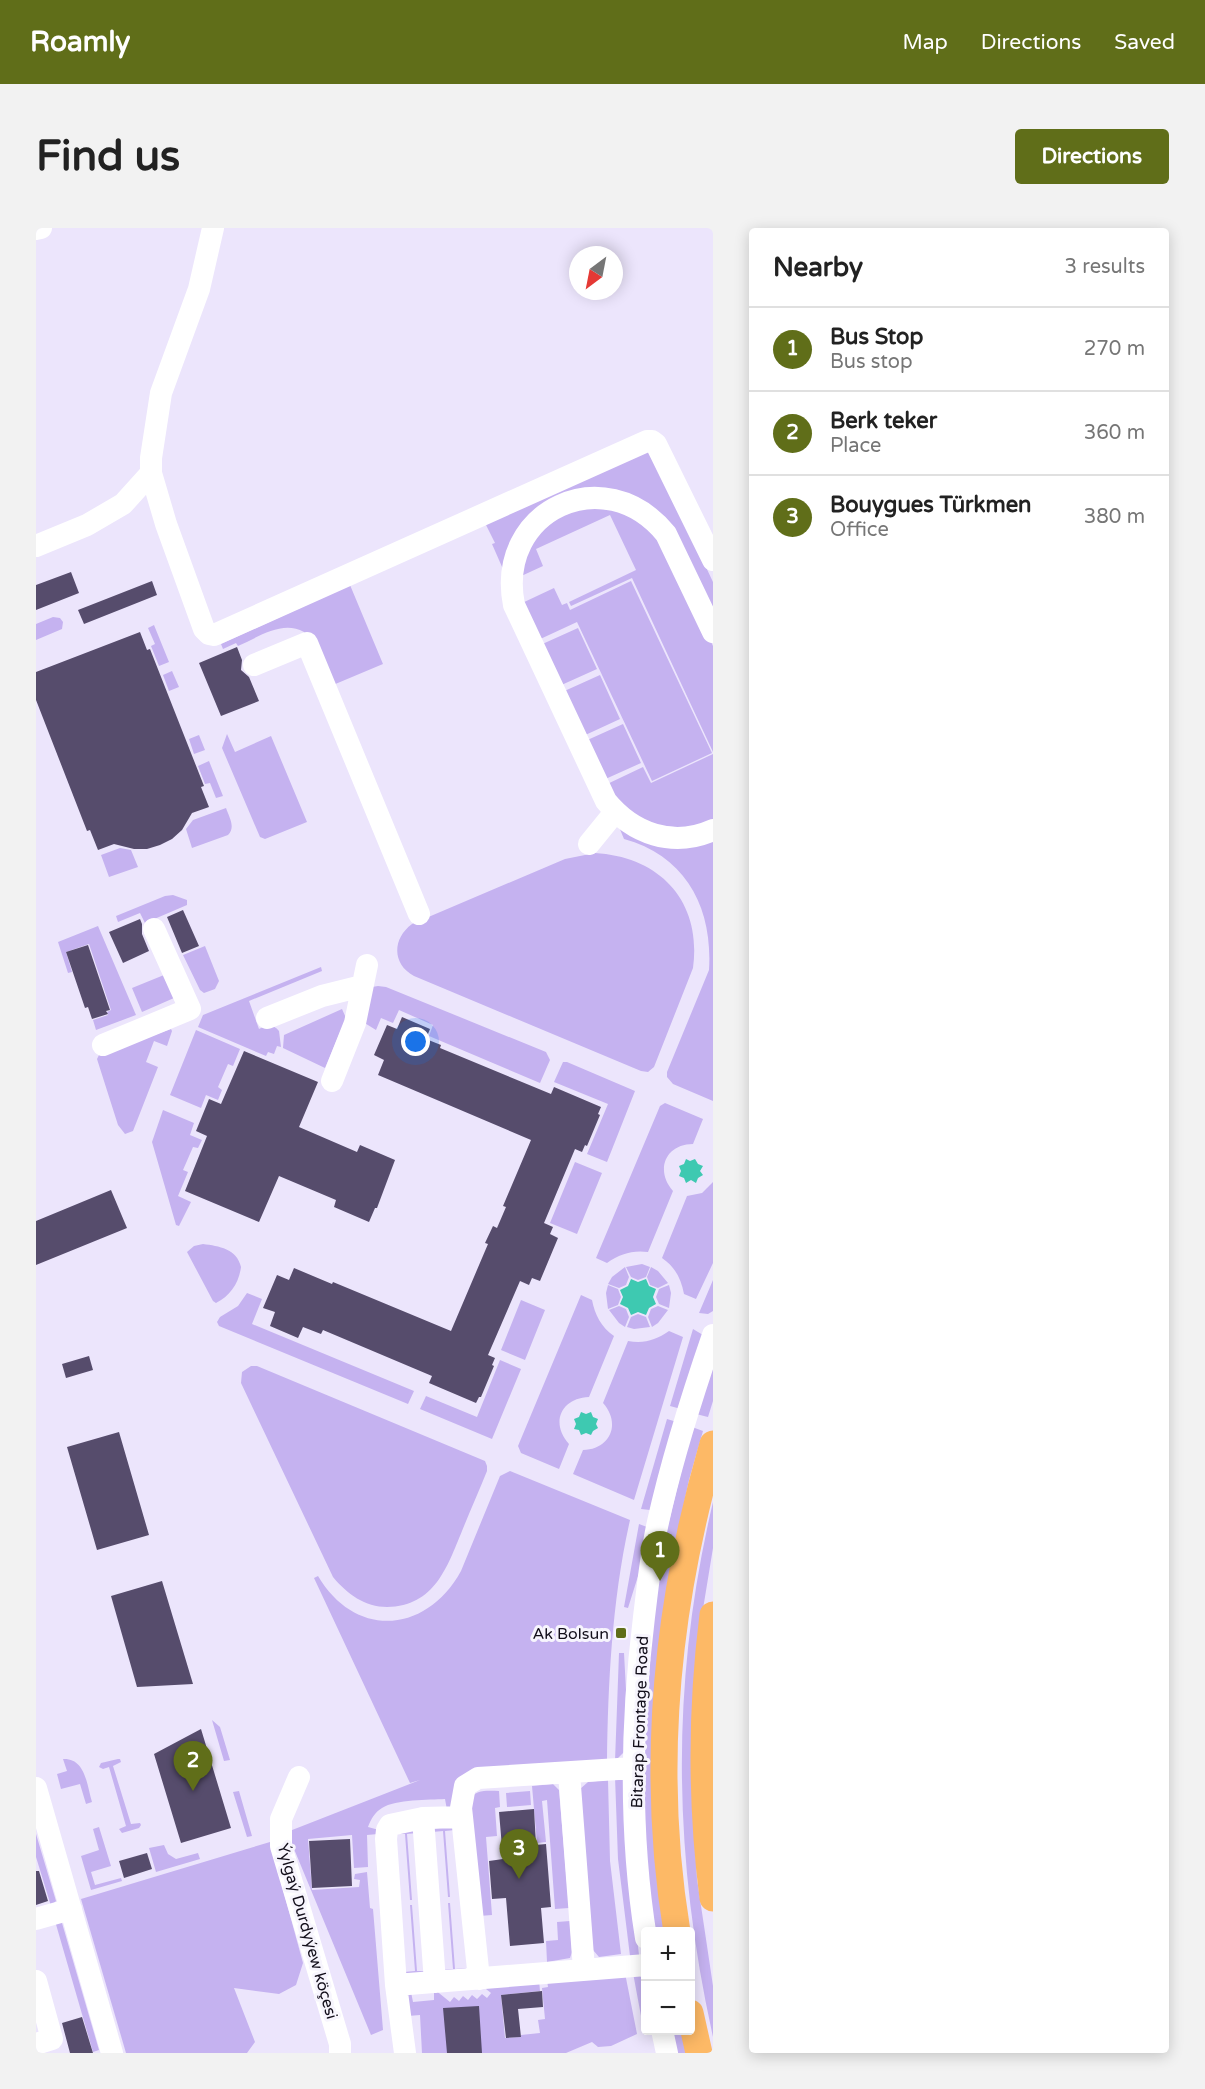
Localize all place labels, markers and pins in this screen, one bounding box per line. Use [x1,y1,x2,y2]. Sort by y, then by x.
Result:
pin: 1 [640,1532,680,1581]
place label: Ak Bolsun [532,1624,609,1644]
marker: Ak Bolsun [614,1626,628,1640]
pin: 2 [174,1742,212,1791]
pin: 3 [500,1830,538,1879]

